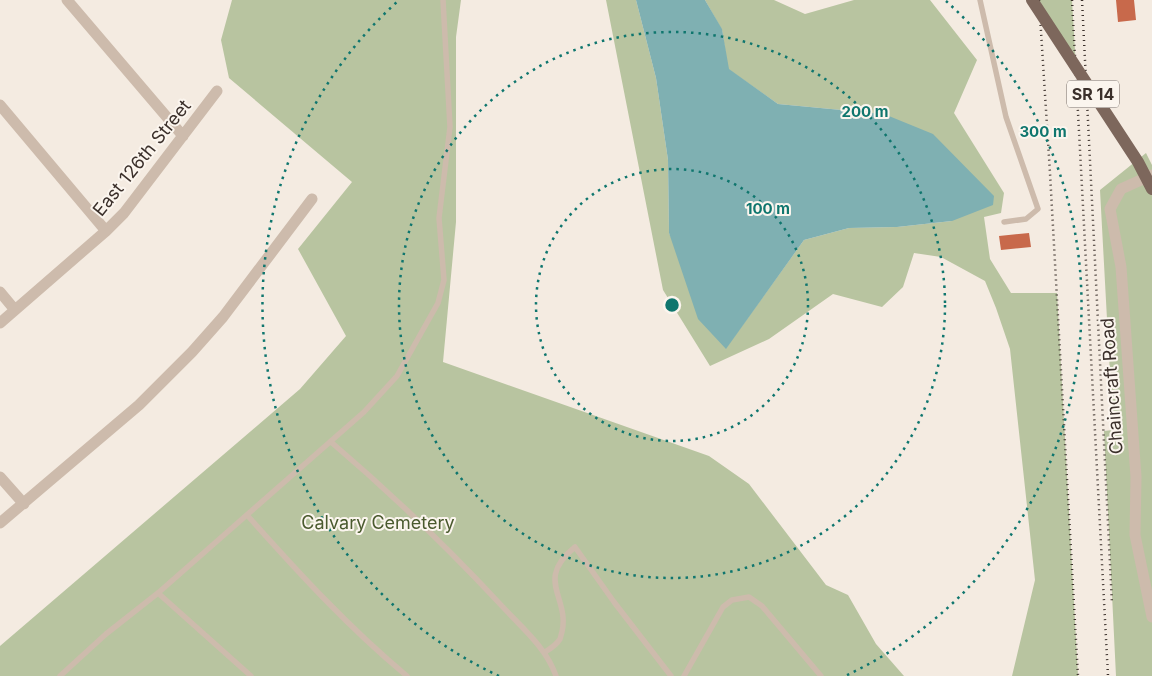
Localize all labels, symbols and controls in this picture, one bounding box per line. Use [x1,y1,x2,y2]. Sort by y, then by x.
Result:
road number: SR 14 [1067,80,1119,108]
street label: East 126th Street [88,95,195,220]
text: 200 m [842,102,888,121]
text: 300 m [1019,122,1067,141]
text: 100 m [746,199,790,218]
centre of rings [663,296,681,314]
street label: Chaincraft Road [1096,317,1127,455]
park label: Calvary Cemetery [301,512,455,533]

